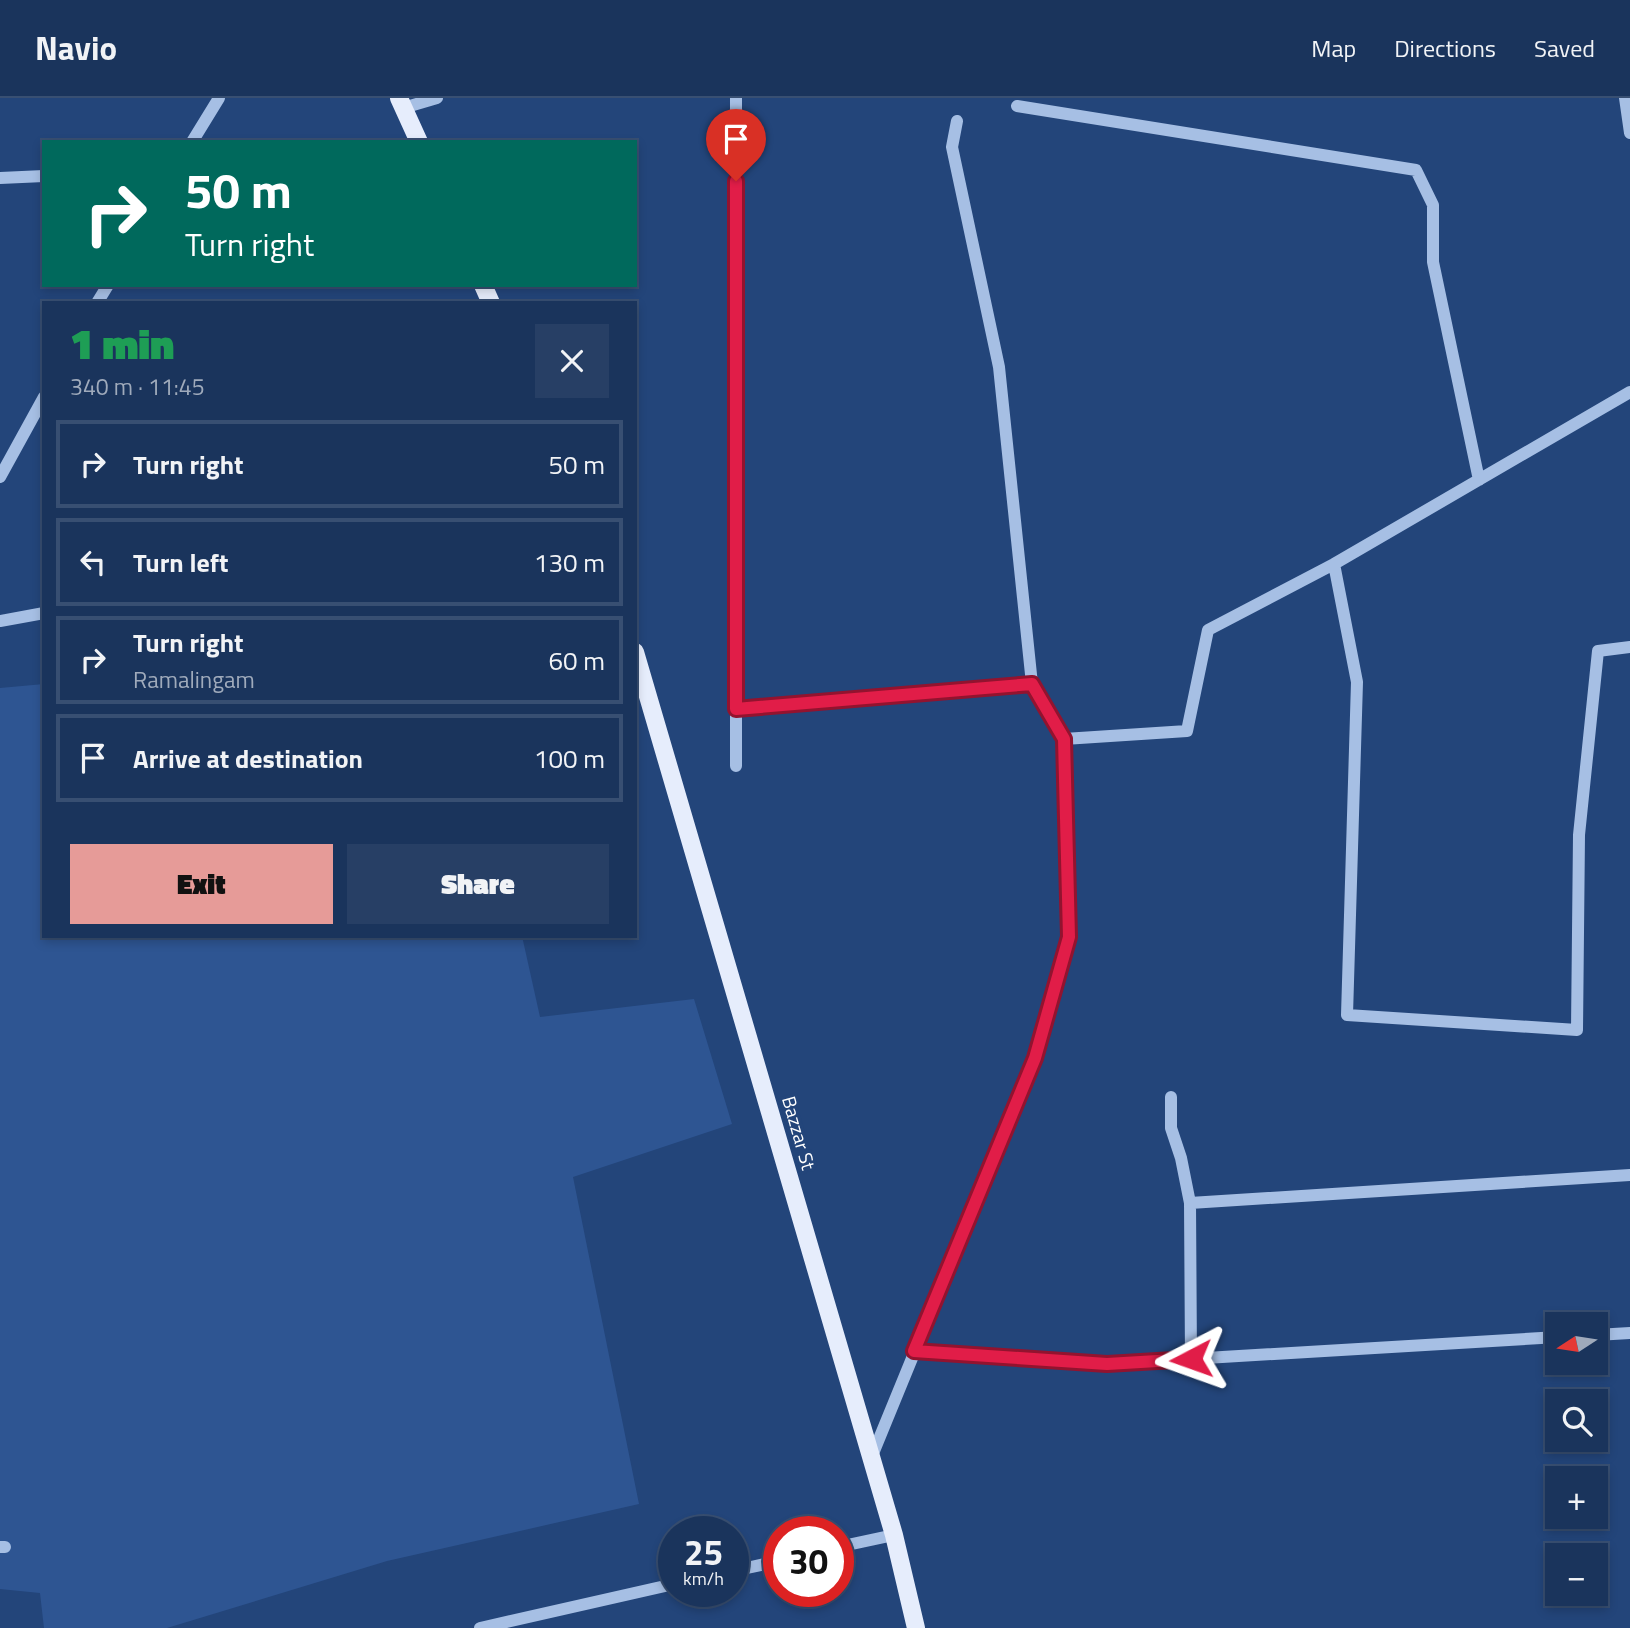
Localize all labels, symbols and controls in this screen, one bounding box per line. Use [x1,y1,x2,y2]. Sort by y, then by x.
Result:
text: Navio [35,23,117,73]
text: Map [1311,30,1356,66]
text: Directions [1394,30,1496,66]
text: Saved [1534,30,1595,66]
pin [706,109,766,181]
icon: arrive [717,120,755,158]
text: 50 m [185,152,292,227]
icon: right [70,168,161,259]
text: Turn right [185,220,314,268]
text: 1 min [70,311,174,375]
button: close [535,324,609,398]
text: 340 m · 11:45 [70,369,205,404]
icon: right [74,445,112,483]
text: Turn right [133,445,244,484]
text: 50 m [548,445,605,484]
icon: left [74,543,112,581]
text: Turn left [133,543,228,582]
text: 130 m [534,543,605,582]
text: Turn right [133,623,244,662]
icon: right [74,641,112,679]
text: 60 m [548,641,605,680]
text: Ramalingam [133,662,255,697]
icon: arrive [74,739,112,777]
text: Arrive at destination [133,739,363,778]
text: 100 m [534,739,605,778]
button: Exit [70,844,333,924]
button: Share [347,844,609,924]
street label: Bazzar St [775,1093,824,1173]
north arrow [1545,1312,1608,1376]
map controls [1545,1312,1608,1606]
position arrow [1154,1322,1228,1396]
button: search [1545,1389,1608,1452]
button: + [1545,1466,1608,1529]
speed limit sign: 30 [763,1516,854,1607]
text: 25 [684,1525,723,1579]
button: − [1545,1543,1608,1606]
text: km/h [683,1565,724,1592]

